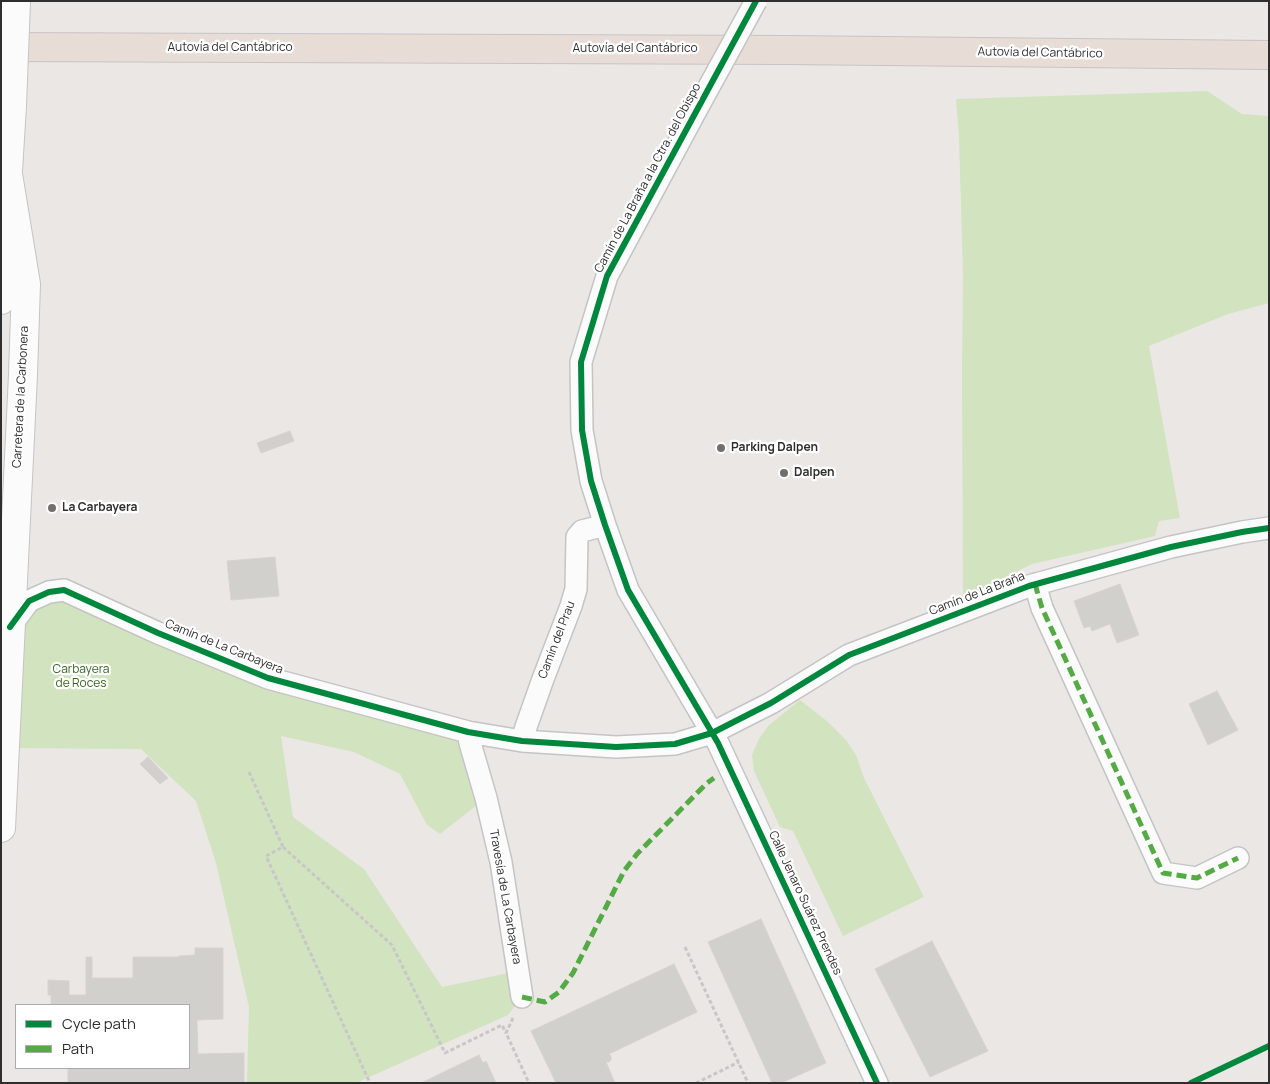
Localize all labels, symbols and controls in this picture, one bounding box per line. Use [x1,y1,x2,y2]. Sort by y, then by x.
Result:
street label: Autovía del Cantábrico [167,41,293,55]
street label: Autovía del Cantábrico [572,42,698,56]
street label: Autovía del Cantábrico [977,45,1103,61]
street label: Camín de La Braña a la Ctra. del Obispo [592,81,704,275]
street label: Carretera de la Carbonera [10,325,32,469]
place label: Parking Dalpen [731,441,818,455]
marker: Parking Dalpen [715,442,727,454]
place label: Dalpen [794,466,835,480]
marker: Dalpen [778,467,790,479]
place label: La Carbayera [62,501,137,515]
marker: La Carbayera [46,502,58,514]
street label: Camín de La Braña [927,569,1027,619]
street label: Camín del Prau [536,599,578,681]
street label: Camín de La Carbayera [163,617,285,677]
park label: Carbayera de Roces [53,663,109,691]
street label: Travesía de La Carbayera [486,828,524,966]
street label: Calle Jenaro Suárez Prendes [765,829,845,977]
legend [15,1004,190,1069]
text: Cycle path [62,1013,136,1034]
text: Path [62,1038,94,1059]

